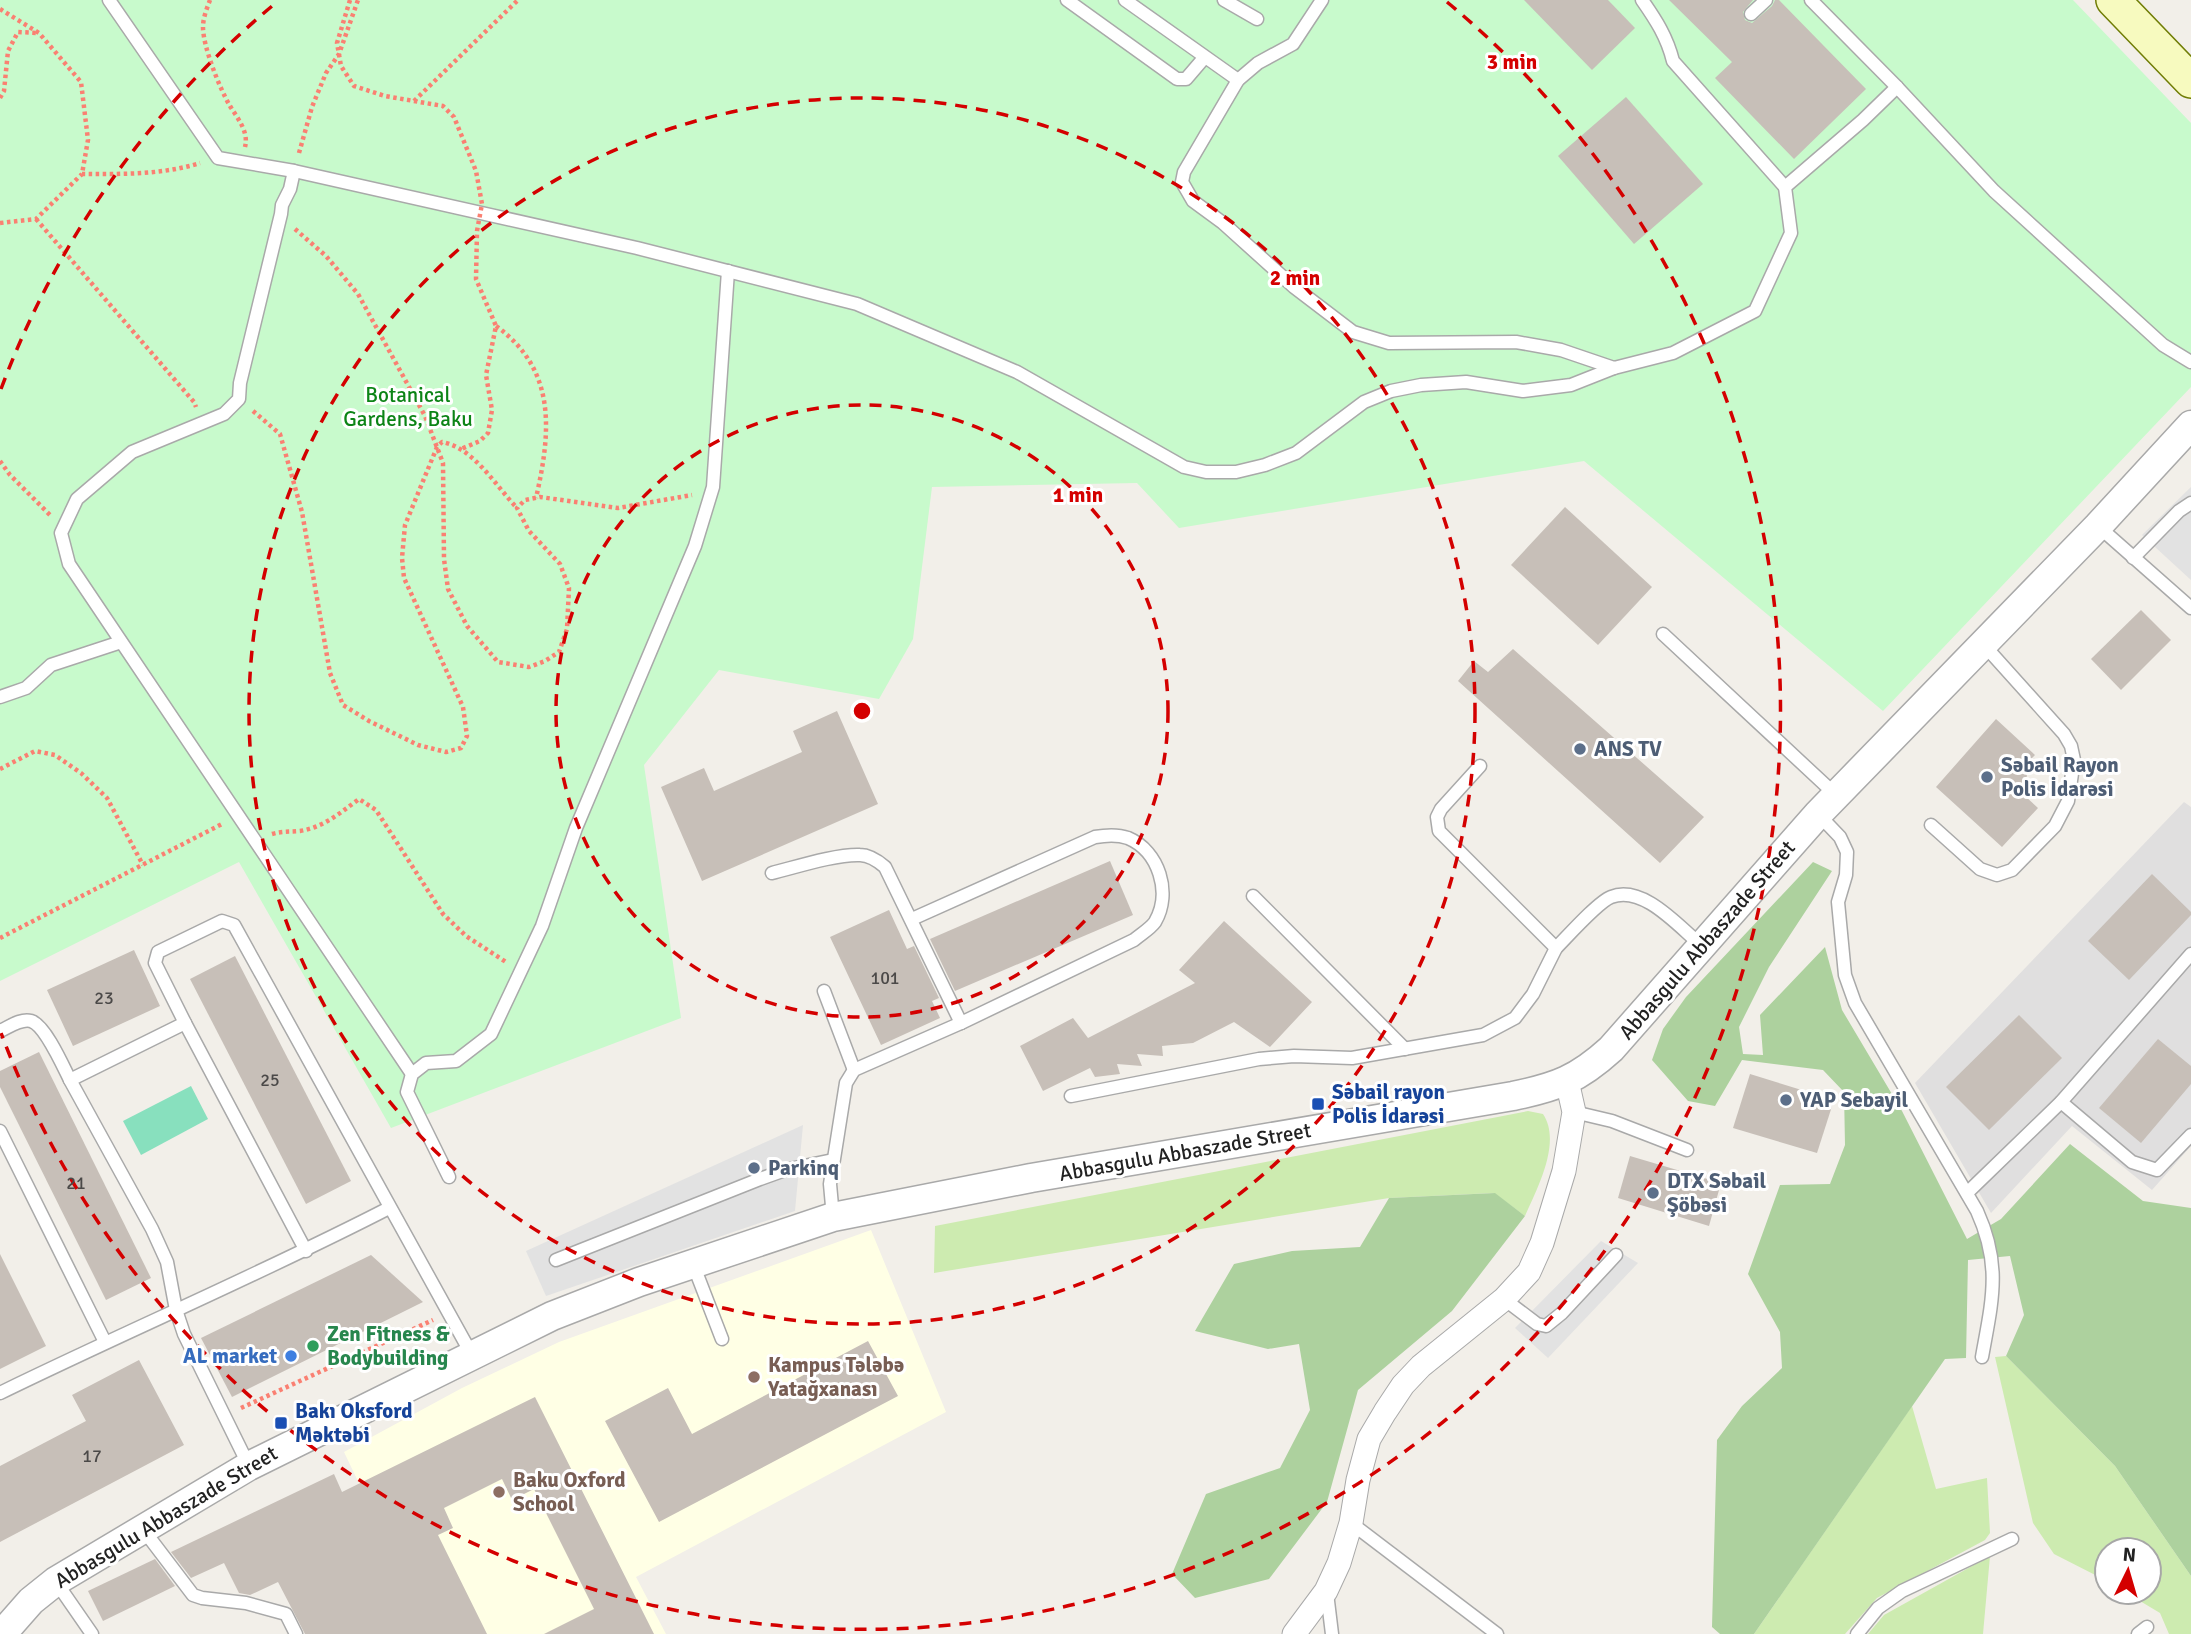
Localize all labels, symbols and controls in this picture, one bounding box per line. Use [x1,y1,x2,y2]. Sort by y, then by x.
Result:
text: 3 min [1487,49,1537,75]
text: 2 min [1270,265,1320,291]
park label: Botanical Gardens, Baku [343,382,473,432]
text: 1 min [1053,482,1103,508]
centre of rings [850,699,874,723]
place label: ANS TV [1594,736,1662,762]
marker: ANS TV [1572,741,1588,757]
place label: Səbail Rayon Polis İdarəsi [2001,752,2119,802]
marker: Səbail Rayon Polis İdarəsi [1979,769,1995,785]
street label: Abbasgulu Abbaszade Street [1613,835,1801,1045]
house number: 101 [870,967,900,989]
house number: 23 [94,987,114,1009]
house number: 25 [260,1069,280,1091]
place label: Səbail rayon Polis İdarəsi [1332,1079,1445,1129]
place label: YAP Sebayil [1799,1087,1908,1113]
marker: YAP Sebayil [1778,1092,1794,1108]
marker: Səbail rayon Polis İdarəsi [1310,1096,1326,1112]
street label: Abbasgulu Abbaszade Street [1057,1117,1313,1187]
place label: Parkinq [768,1155,839,1181]
marker: Parkinq [746,1160,762,1176]
place label: DTX Səbail Şöbəsi [1667,1168,1766,1218]
house number: 21 [66,1172,86,1194]
marker: DTX Səbail Şöbəsi [1645,1185,1661,1201]
place label: Zen Fitness & Bodybuilding [327,1321,450,1371]
marker: Zen Fitness & Bodybuilding [305,1338,321,1354]
place label: AL market [183,1343,277,1369]
marker: AL market [283,1348,299,1364]
place label: Kampus Tələbə Yatağxanası [767,1352,904,1402]
marker: Kampus Tələbə Yatağxanası [746,1369,762,1385]
place label: Bakı Oksford Məktəbi [295,1398,413,1448]
marker: Bakı Oksford Məktəbi [273,1415,289,1431]
street label: Abbasgulu Abbaszade Street [50,1440,282,1594]
house number: 17 [82,1445,102,1467]
place label: Baku Oxford School [513,1467,626,1517]
marker: Baku Oxford School [491,1484,507,1500]
north arrow [2093,1536,2163,1606]
text: N [2122,1543,2137,1568]

